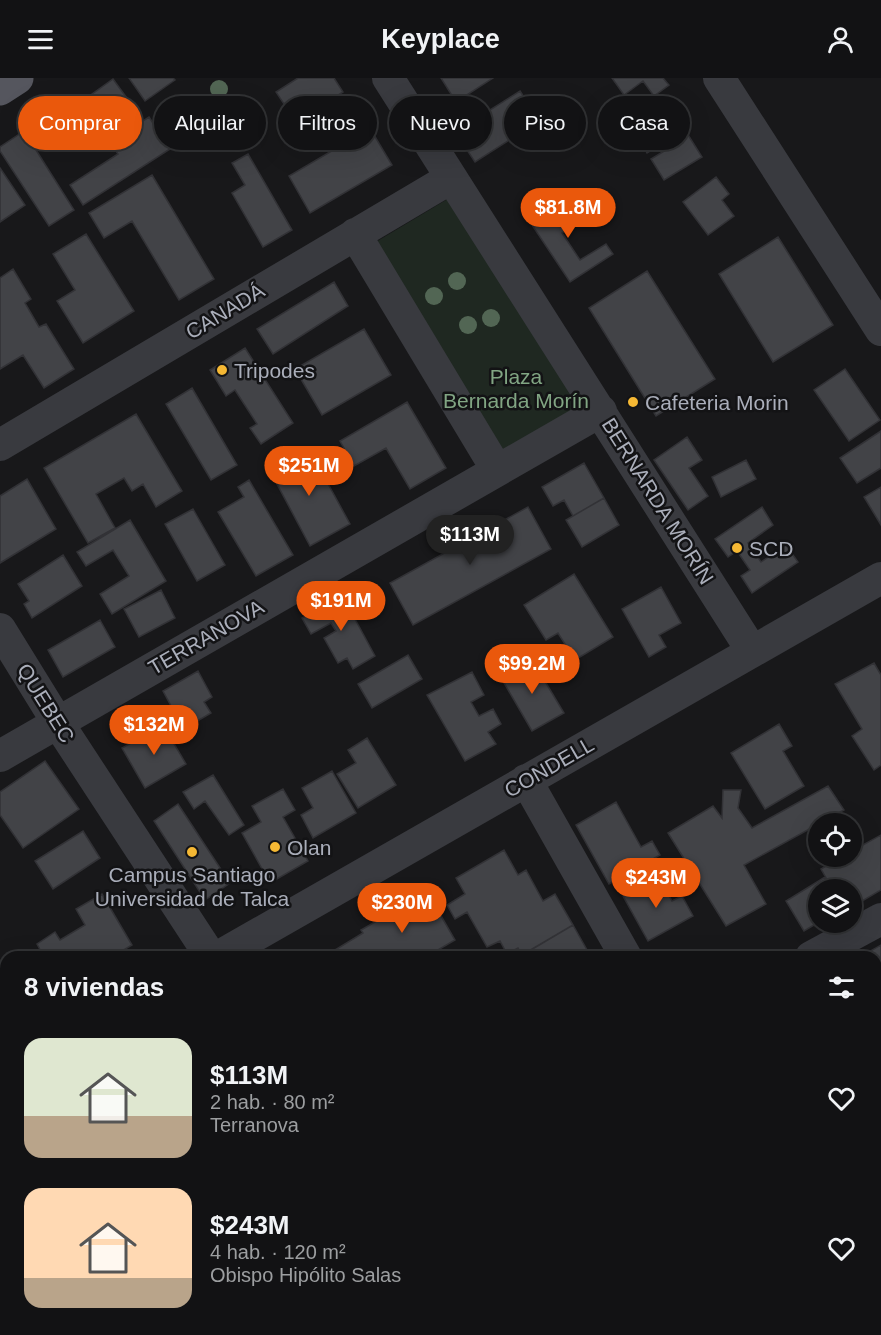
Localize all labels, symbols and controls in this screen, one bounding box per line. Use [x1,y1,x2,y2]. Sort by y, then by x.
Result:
icon: menu [24,23,57,56]
icon: person [824,23,857,56]
text: Keyplace [381,24,500,54]
chip: Comprar [18,96,142,150]
chip: Alquilar [154,96,266,150]
chip: Filtros [278,96,377,150]
chip: Nuevo [389,96,492,150]
chip: Piso [504,96,586,150]
chip: Casa [598,96,690,150]
pin: $81.8M [519,188,617,239]
text: $81.8M [535,196,601,218]
street label: CANADÁ [182,279,268,343]
place label: Tripodes [234,359,315,382]
marker: Tripodes [215,363,229,377]
park label: Plaza Bernarda Morín [443,365,589,412]
place label: Cafeteria Morin [645,391,789,414]
marker: Cafeteria Morin [626,395,640,409]
street label: BERNARDA MORÍN [598,414,718,588]
pin: $251M [267,446,351,497]
text: $251M [278,454,340,476]
pin: $113M [428,515,512,566]
text: $113M [440,523,500,545]
place label: SCD [749,537,793,560]
marker: SCD [730,541,744,555]
pin: $191M [299,581,383,632]
text: $191M [310,589,372,611]
street label: TERRANOVA [144,595,268,679]
pin: $99.2M [483,644,581,695]
text: $99.2M [499,652,565,674]
street label: QUEBEC [13,659,79,747]
pin: $132M [112,705,196,756]
text: $132M [123,713,185,735]
street label: CONDELL [500,732,598,802]
map controls [808,813,862,933]
button: locate [808,813,862,867]
place label: Olan [287,836,331,859]
marker: Olan [268,840,282,854]
marker: Campus Santiago Universidad de Talca [185,845,199,859]
pin: $243M [614,858,698,909]
place label: Campus Santiago Universidad de Talca [95,863,290,910]
text: $243M [625,866,687,888]
button: layers [808,879,862,933]
pin: $230M [360,883,444,934]
text: $230M [371,891,433,913]
icon: filters [825,971,858,1004]
text: 8 viviendas [24,972,164,1002]
text: $113M [210,1060,288,1090]
icon: home [72,1062,144,1134]
icon: heart [825,1082,858,1115]
text: 2 hab. · 80 m² [210,1091,335,1113]
text: Terranova [210,1114,299,1136]
text: $243M [210,1210,290,1240]
icon: home [72,1212,144,1284]
icon: heart [825,1232,858,1265]
text: 4 hab. · 120 m² [210,1241,346,1263]
text: Obispo Hipólito Salas [210,1264,401,1286]

